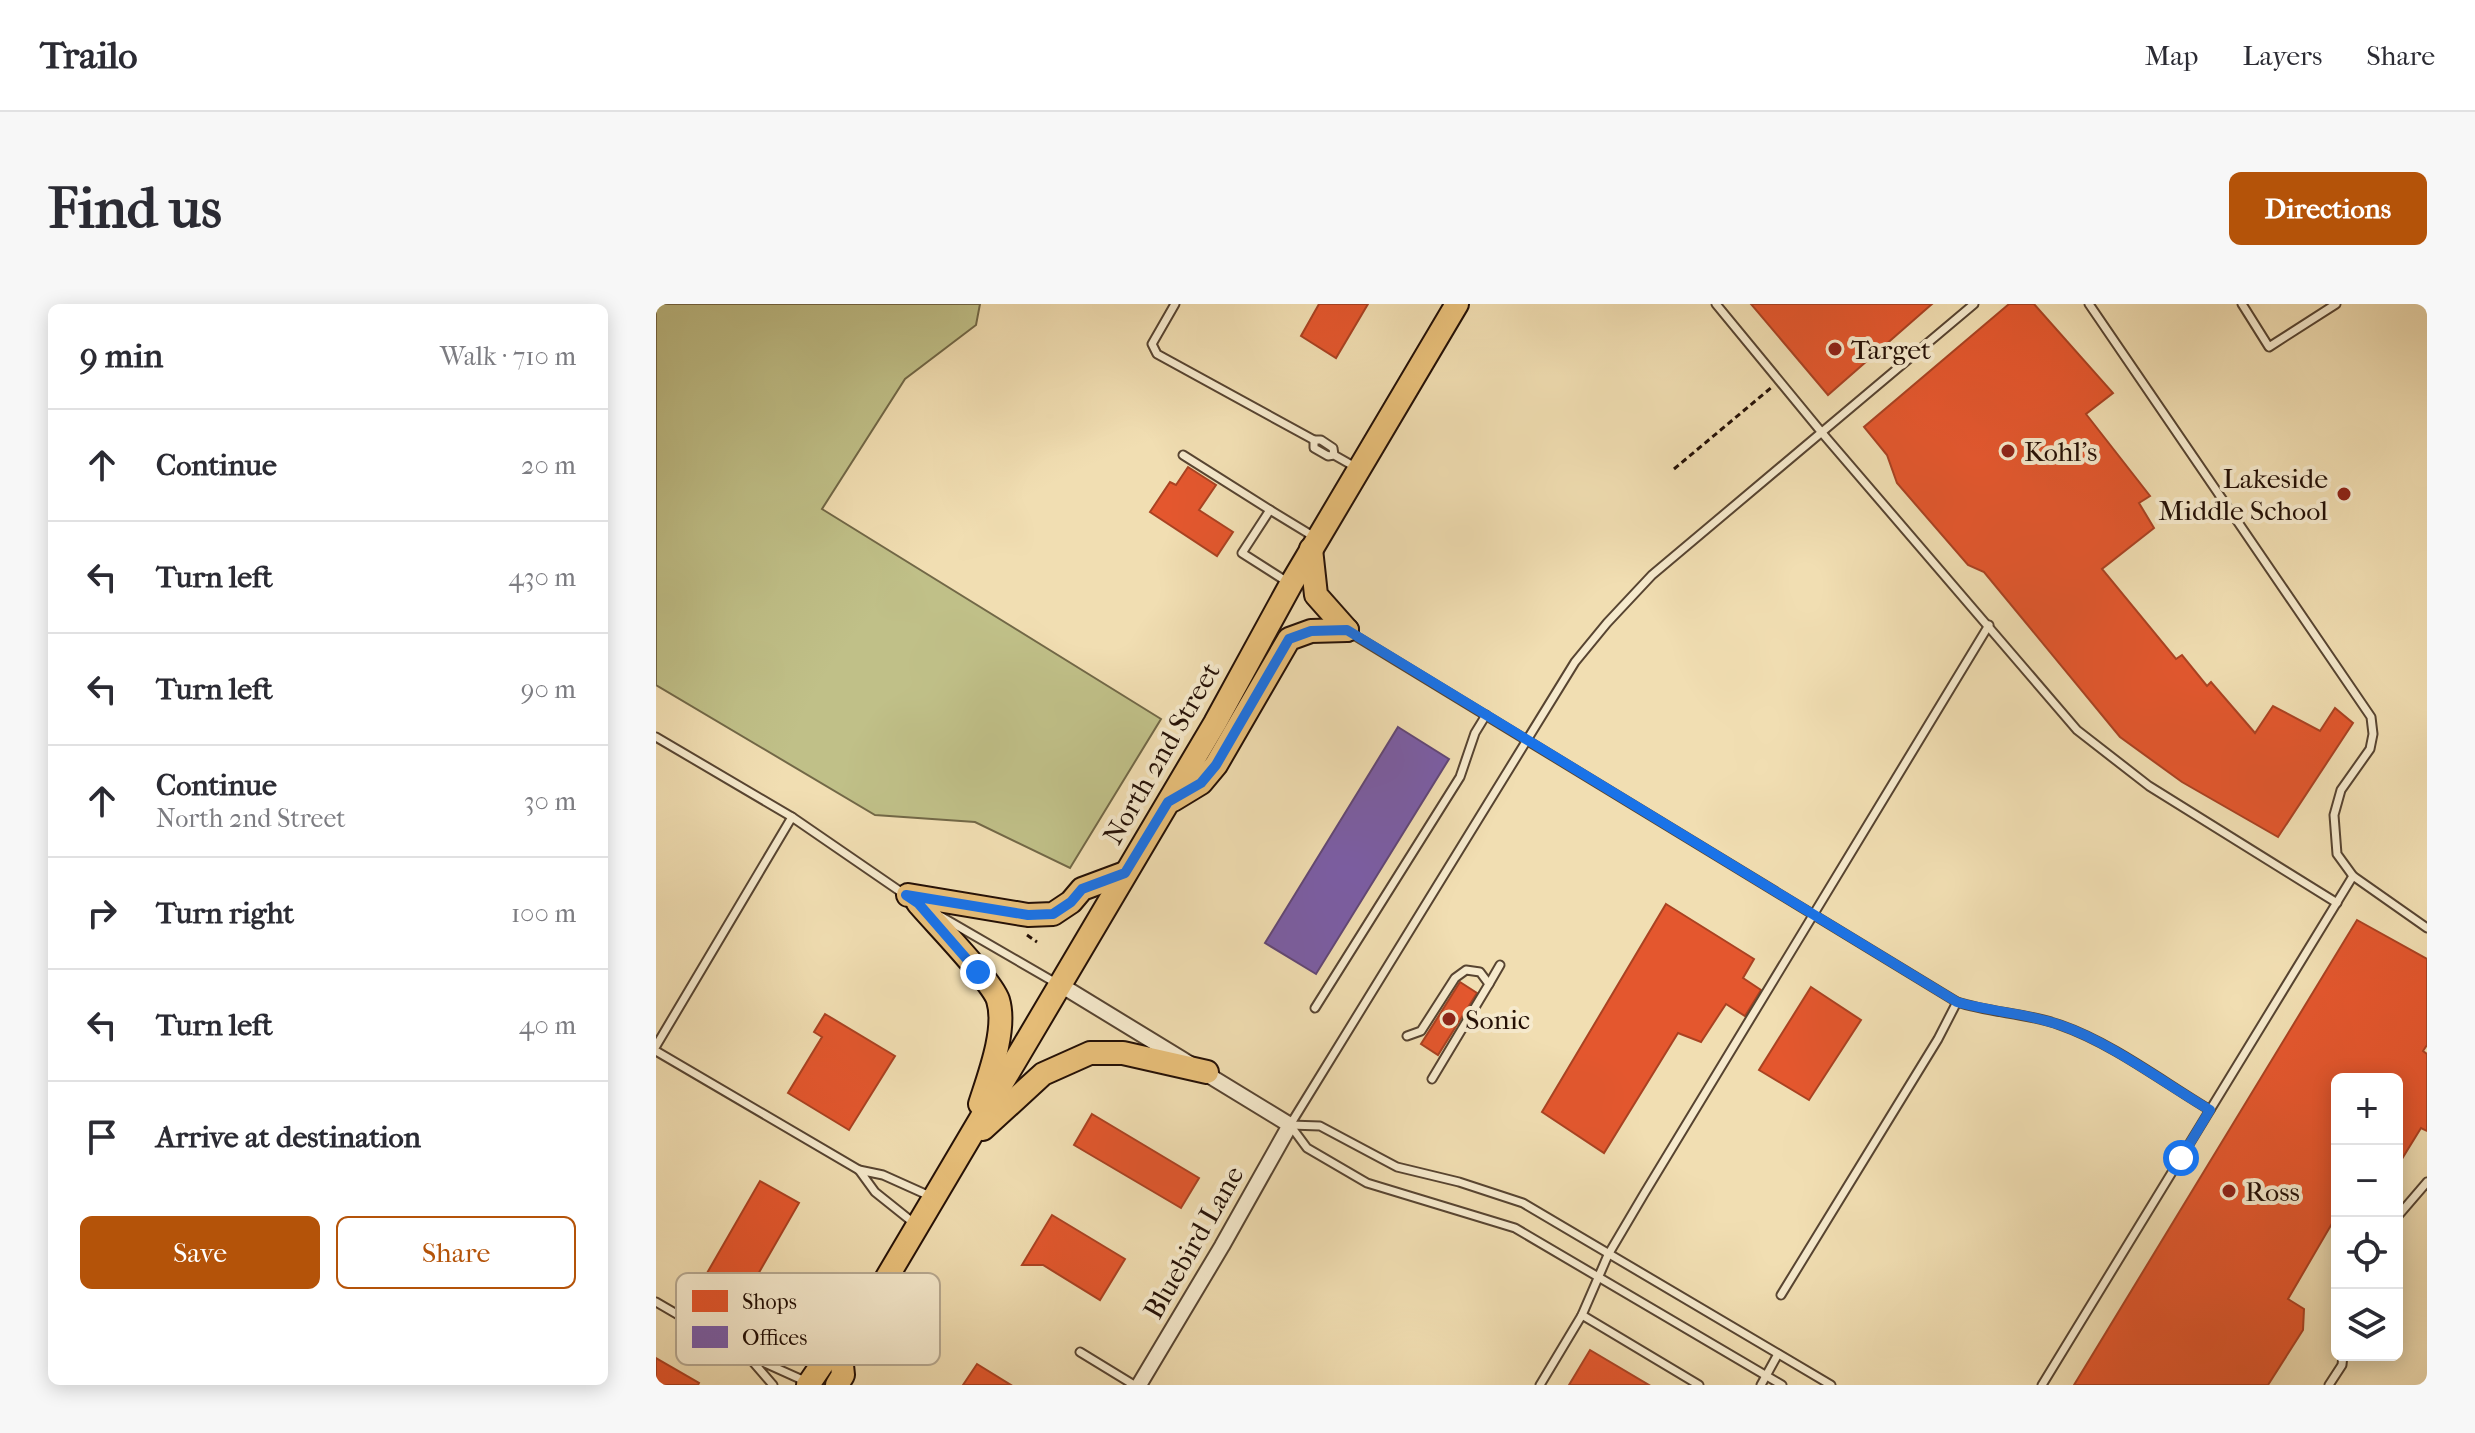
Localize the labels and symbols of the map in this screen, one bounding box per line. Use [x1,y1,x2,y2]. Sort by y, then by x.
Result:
place label: Target [1851,333,1931,366]
marker: Target [1826,340,1844,358]
place label: Kohl's [2024,435,2097,468]
marker: Kohl's [1999,442,2017,460]
place label: Lakeside Middle School [2158,462,2328,527]
marker: Lakeside Middle School [2335,485,2353,503]
street label: North 2nd Street [1096,657,1227,850]
route end [960,954,996,990]
place label: Sonic [1465,1003,1530,1036]
marker: Sonic [1440,1010,1458,1028]
route start [2163,1140,2199,1176]
street label: Bluebird Lane [1136,1160,1250,1324]
place label: Ross [2245,1175,2300,1208]
marker: Ross [2220,1182,2238,1200]
legend [676,1273,940,1365]
text: Shops [742,1289,797,1315]
text: Offices [742,1325,807,1351]

